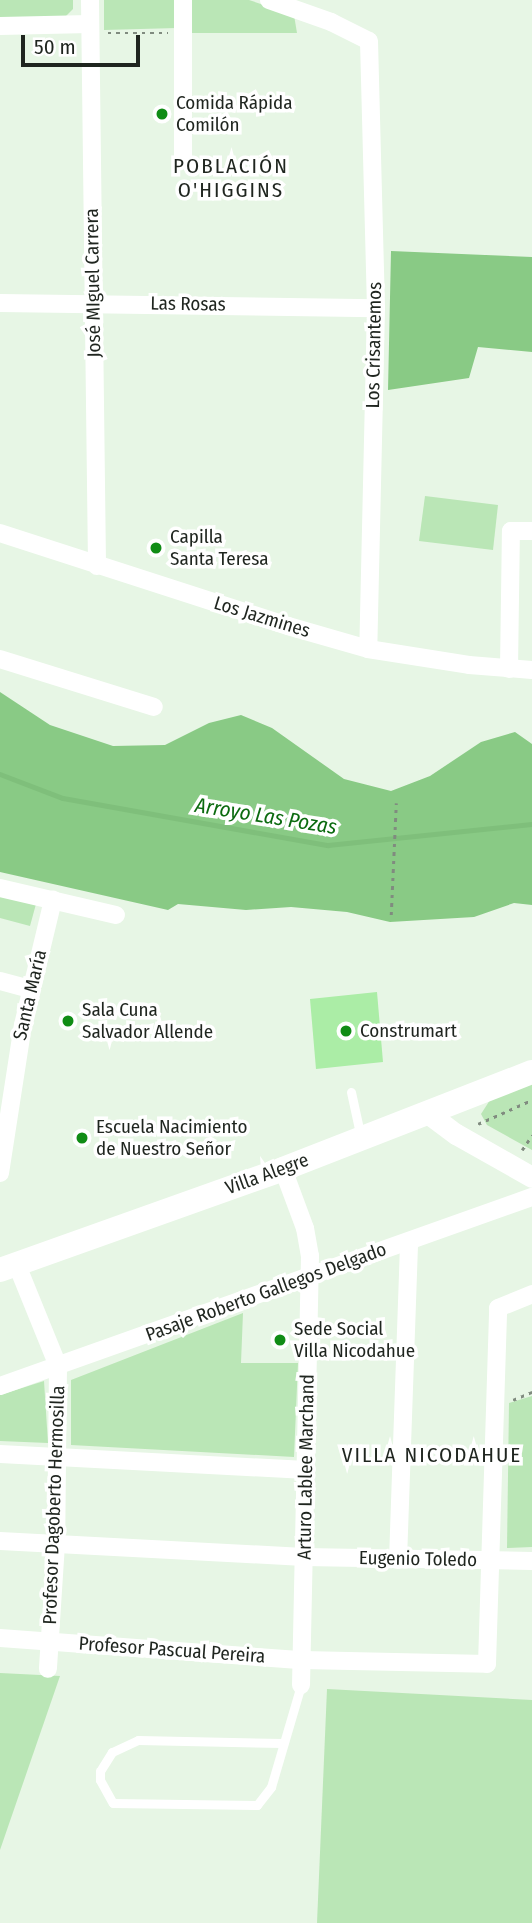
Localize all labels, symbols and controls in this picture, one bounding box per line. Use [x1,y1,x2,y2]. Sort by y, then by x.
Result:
scale bar [24,21,144,65]
text: 50 m [34,34,76,60]
place label: Comida Rápida Comilón [176,92,292,136]
marker: Comida Rápida Comilón [154,106,170,122]
district label: POBLACIÓN O'HIGGINS [174,153,288,203]
street label: José MIguel Carrera [80,208,106,358]
street label: Los Crisantemos [361,281,387,409]
street label: Las Rosas [150,292,226,316]
place label: Capilla Santa Teresa [170,526,269,570]
marker: Capilla Santa Teresa [148,540,164,556]
street label: Los Jazmines [211,592,313,642]
water label: Arroyo Las Pozas [193,792,339,840]
street label: Santa María [9,948,51,1042]
place label: Sala Cuna Salvador Allende [82,999,213,1043]
marker: Sala Cuna Salvador Allende [60,1013,76,1029]
place label: Construmart [360,1020,457,1042]
marker: Construmart [338,1023,354,1039]
place label: Escuela Nacimiento de Nuestro Señor [96,1116,247,1160]
marker: Escuela Nacimiento de Nuestro Señor [74,1130,90,1146]
street label: Villa Alegre [222,1148,312,1200]
street label: Pasaje Roberto Gallegos Delgado [143,1238,389,1346]
place label: Sede Social Villa Nicodahue [294,1318,415,1362]
marker: Sede Social Villa Nicodahue [272,1332,288,1348]
street label: Arturo Lablee Marchand [293,1374,319,1560]
street label: Profesor Dagoberto Hermosilla [38,1385,70,1625]
district label: VILLA NICODAHUE [344,1442,520,1468]
street label: Eugenio Toledo [359,1547,477,1571]
street label: Profesor Pascual Pereira [78,1632,266,1668]

